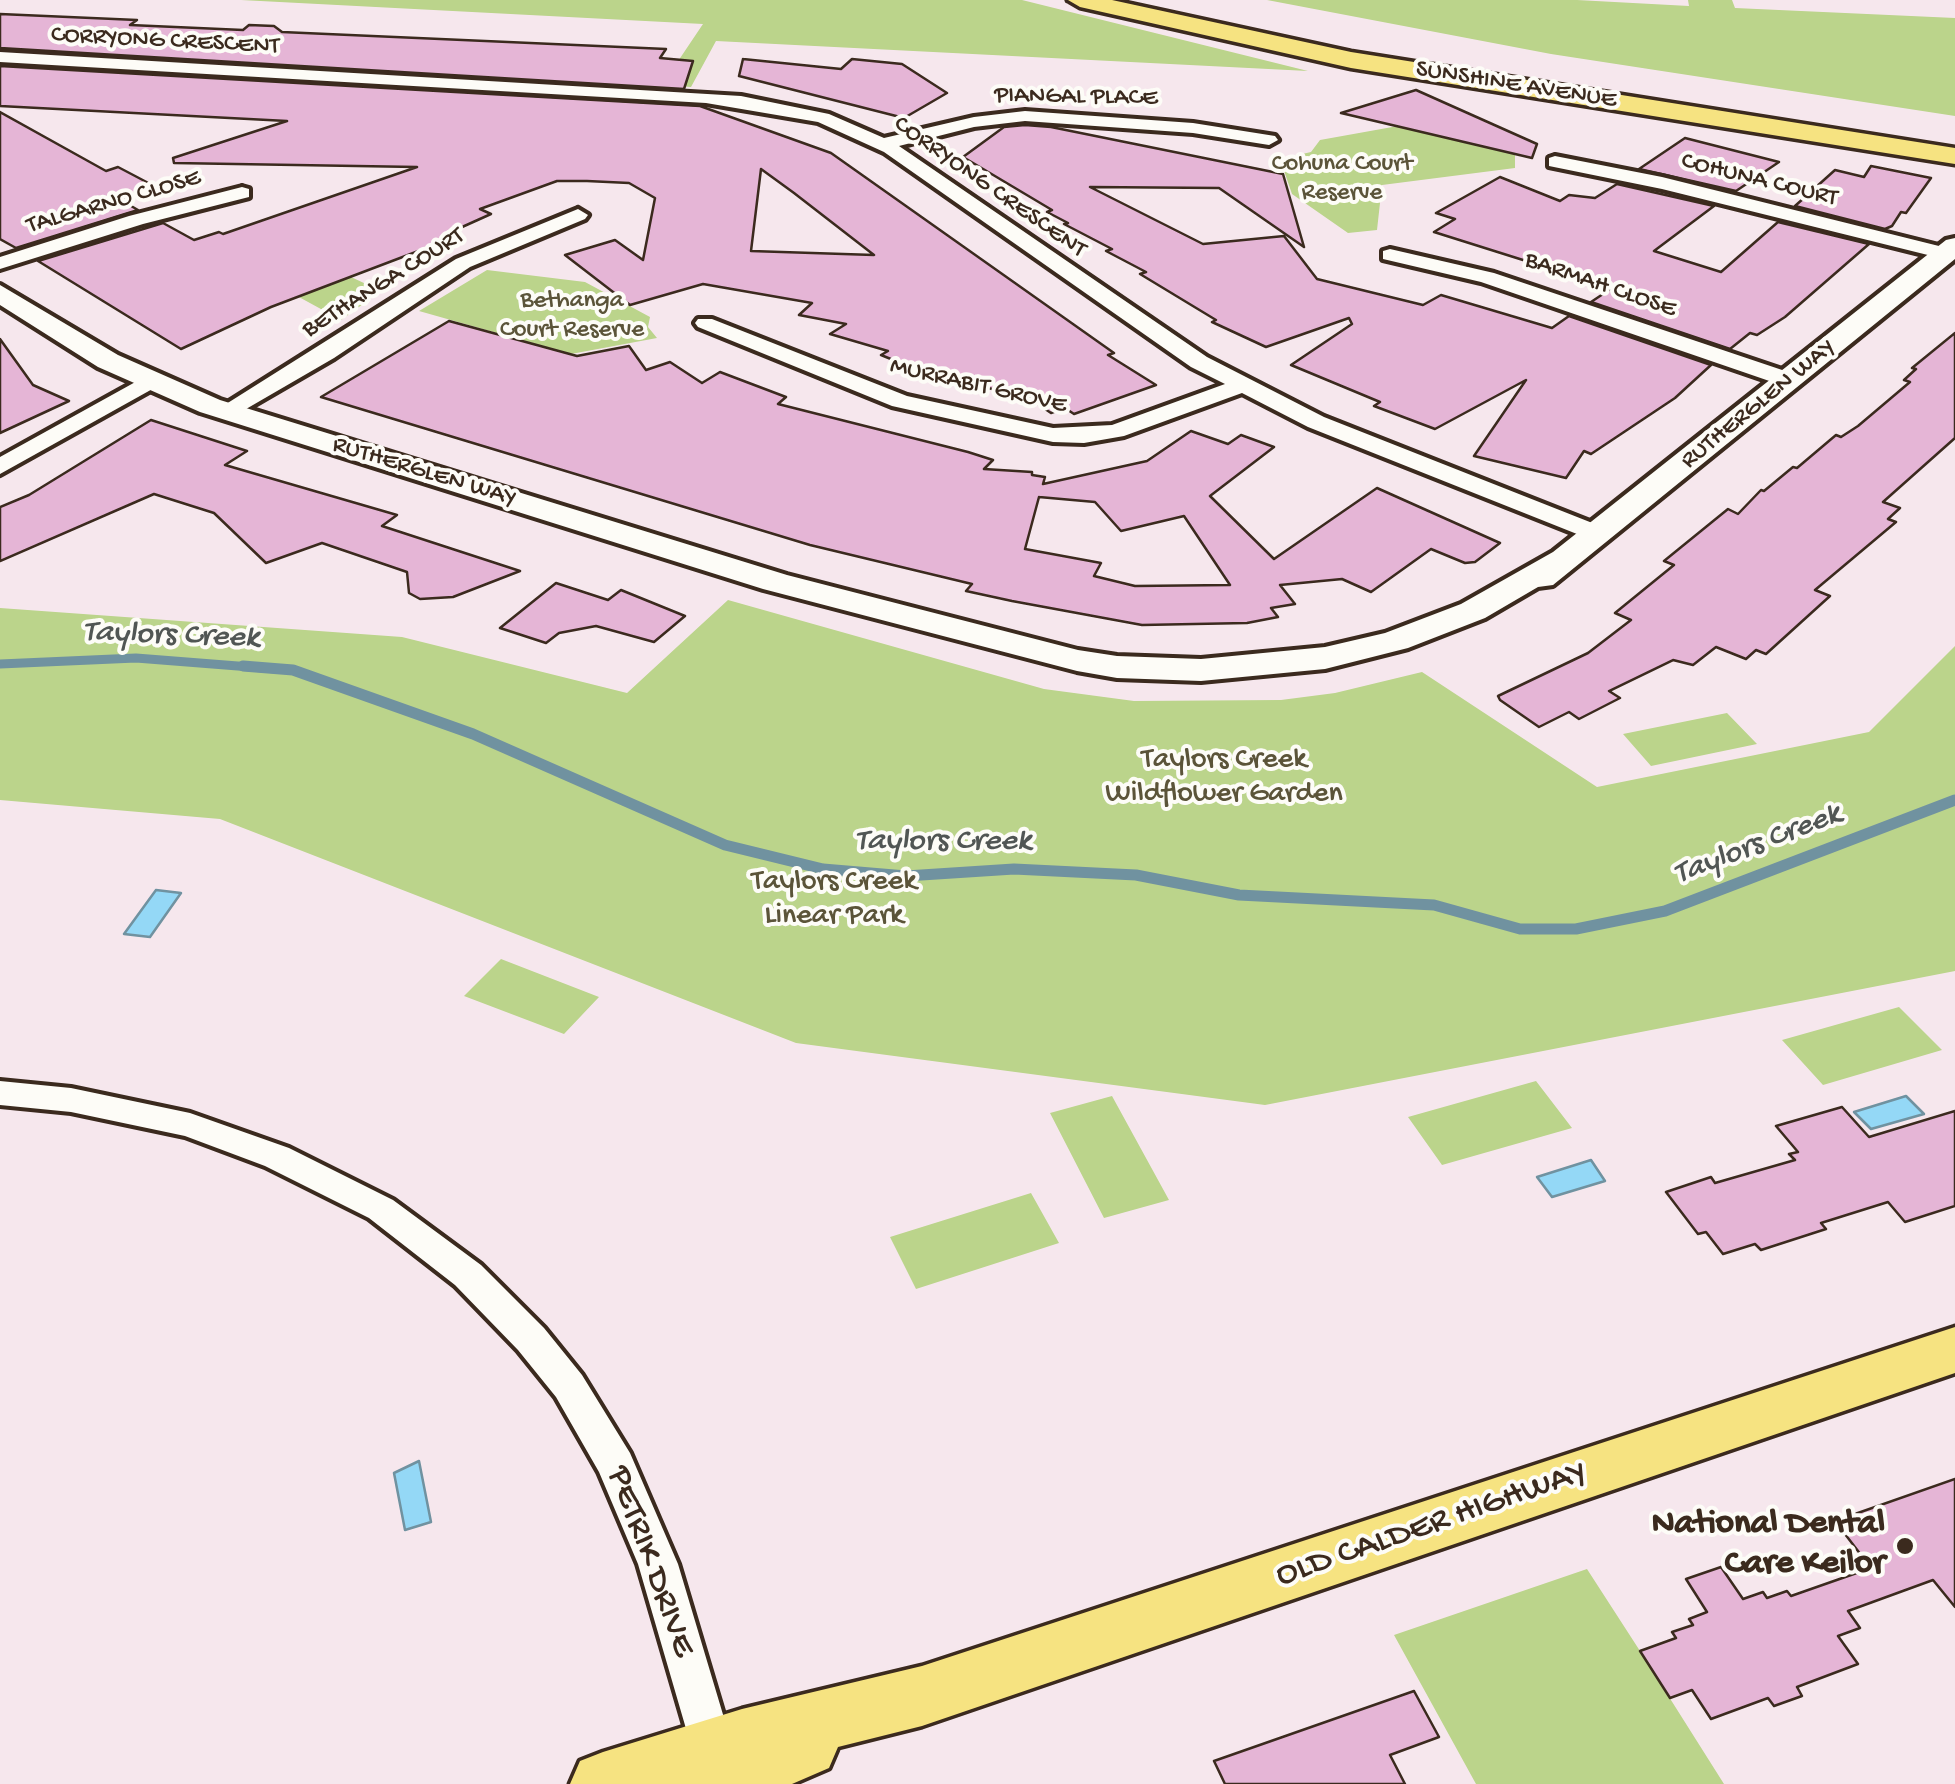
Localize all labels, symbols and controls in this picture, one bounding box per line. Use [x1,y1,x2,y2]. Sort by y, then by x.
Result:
street label: CORRYONG CRESCENT [50,21,280,63]
street label: SUNSHINE AVENUE [1414,55,1618,117]
street label: PIANGAL PLACE [994,82,1158,114]
street label: CORRYONG CRESCENT [887,110,1091,266]
street label: COHUNA COURT [1678,147,1840,215]
park label: Cohuna Court Reserve [1272,150,1412,209]
street label: TALGARNO CLOSE [24,164,204,242]
street label: BETHANGA COURT [297,222,471,346]
street label: BARMAH CLOSE [1520,246,1680,326]
park label: Bethanga Court Reserve [500,287,644,346]
street label: RUTHERGLEN WAY [1676,333,1842,477]
street label: MURRABIT GROVE [887,352,1069,422]
street label: RUTHERGLEN WAY [329,431,519,515]
water label: Taylors Creek [82,615,260,659]
park label: Taylors Creek Wildflower Garden [1105,743,1343,814]
water label: Taylors Creek [1669,797,1847,895]
water label: Taylors Creek [855,824,1031,862]
park label: Taylors Creek Linear Park [751,865,917,936]
street label: OLD CALDER HIGHWAY [1271,1453,1593,1599]
street label: PETRIK DRIVE [595,1461,703,1663]
place label: National Dental Care Keilor [1652,1505,1885,1587]
marker: National Dental Care Keilor [1894,1535,1916,1557]

